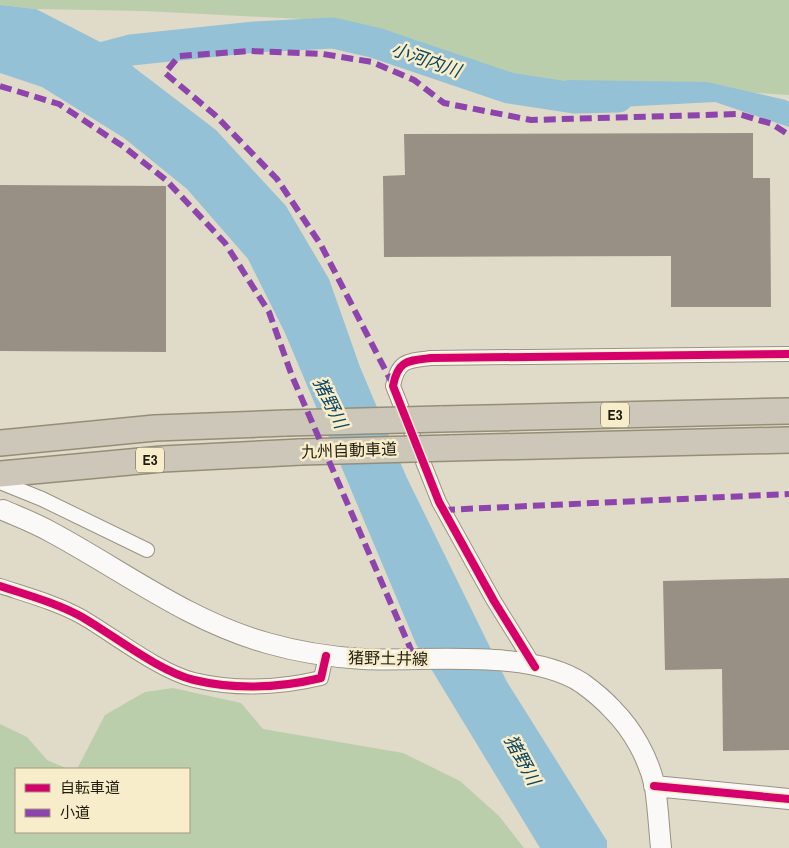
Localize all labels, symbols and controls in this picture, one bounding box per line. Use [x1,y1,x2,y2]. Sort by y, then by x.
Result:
water label: 小河内川 [388,36,466,84]
water label: 猪野川 [307,373,354,434]
road number: E3 [601,402,629,428]
street label: 九州自動車道 [301,437,397,463]
road number: E3 [136,448,164,472]
street label: 猪野土井線 [348,646,428,670]
water label: 猪野川 [498,730,547,791]
legend [15,768,190,833]
text: 自転車道 [60,777,120,798]
text: 小道 [60,802,90,823]

